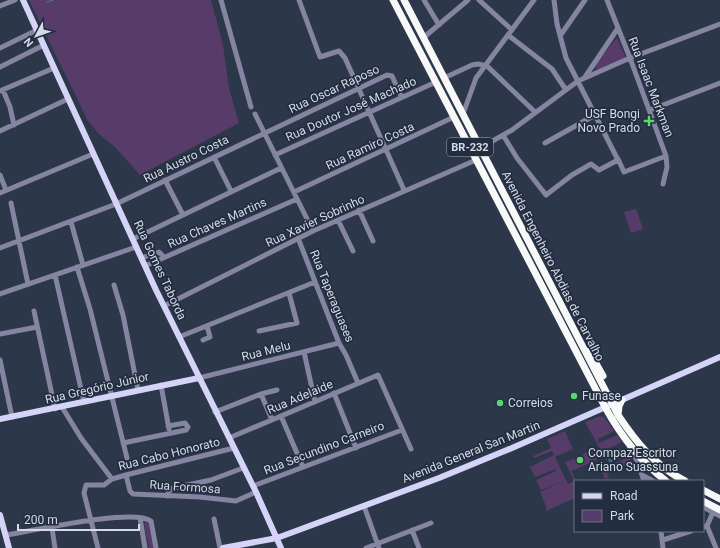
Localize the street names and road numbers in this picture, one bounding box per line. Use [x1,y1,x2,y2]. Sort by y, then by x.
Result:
street label: Rua Isaac Markman [625,35,677,139]
street label: Rua Oscar Raposo [286,62,382,116]
street label: Rua Doutor José Machado [283,74,419,144]
street label: Rua Ramiro Costa [324,119,416,173]
street label: Rua Austro Costa [141,132,231,186]
road number: BR-232 [447,138,493,156]
street label: Avenida Engenheiro Abdias de Carvalho [499,169,607,364]
street label: Rua Xavier Sobrinho [263,192,367,250]
street label: Rua Chaves Martins [165,195,269,251]
street label: Rua Gomes Taborda [131,218,189,322]
street label: Rua Taperaguases [307,248,357,344]
street label: Rua Melu [240,338,292,364]
street label: Rua Gregório Júnior [44,369,150,407]
street label: Rua Adelaide [265,377,335,417]
street label: Avenida General San Martin [400,418,542,486]
street label: Rua Secundino Carneiro [262,419,386,477]
street label: Rua Cabo Honorato [117,435,221,473]
street label: Rua Formosa [149,478,221,496]

